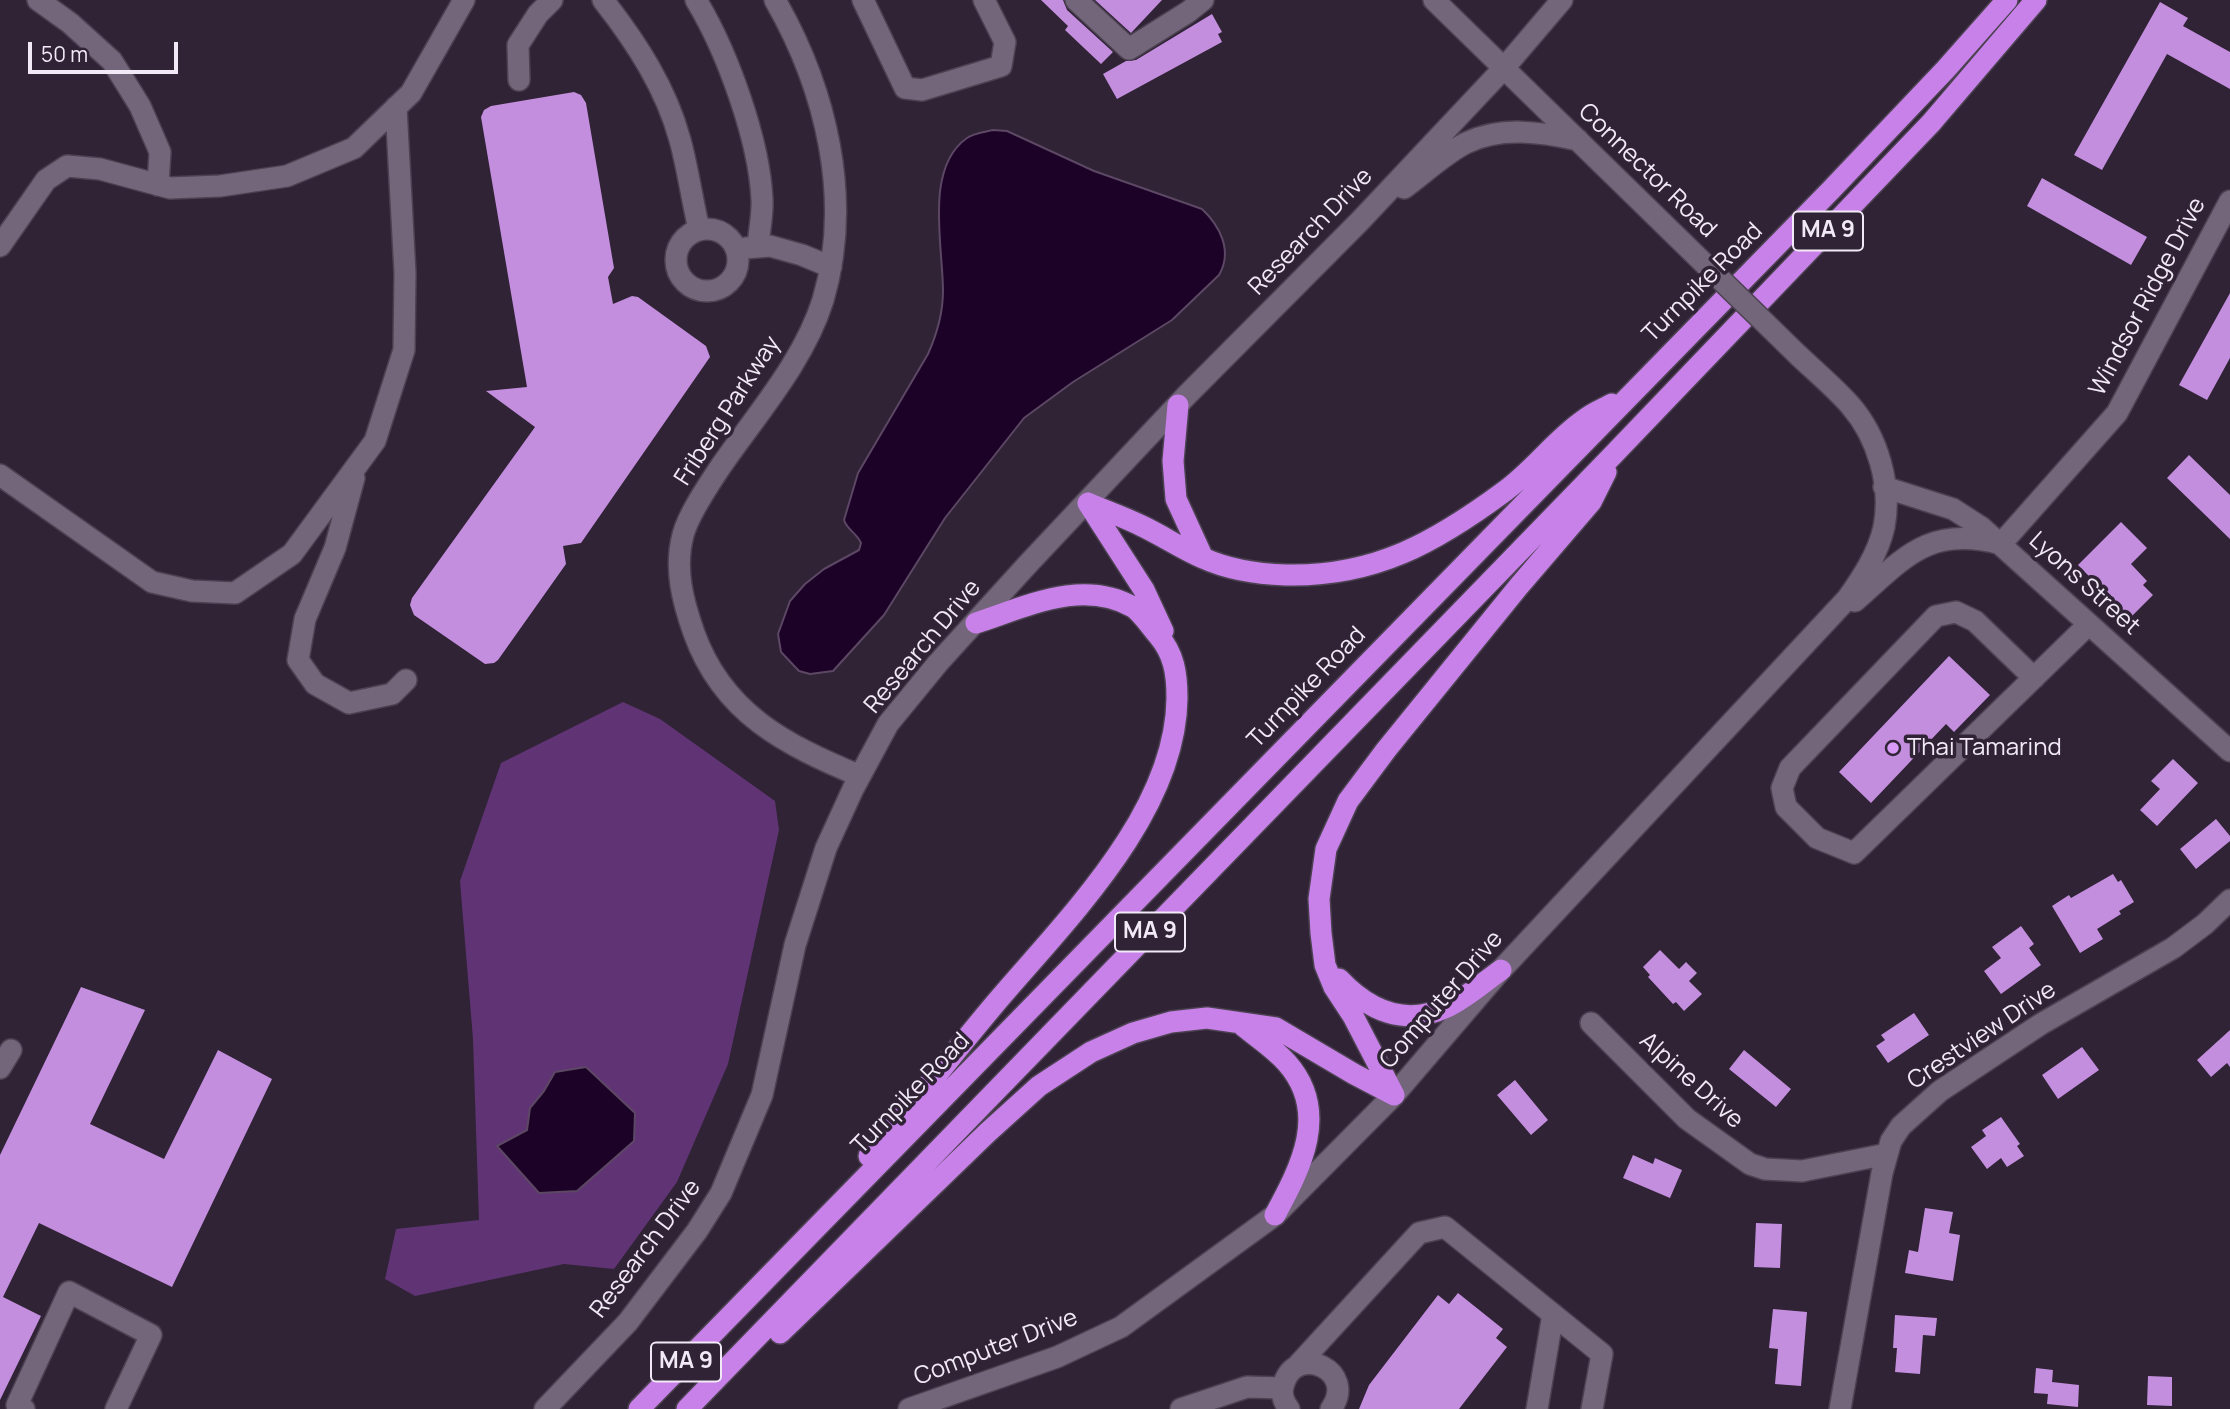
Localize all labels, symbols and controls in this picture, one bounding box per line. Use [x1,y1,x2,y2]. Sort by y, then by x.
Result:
scale bar [32,28,182,72]
text: 50 m [41,40,88,68]
street label: Connector Road [1572,98,1722,244]
street label: Research Drive [1243,162,1379,302]
street label: Windsor Ridge Drive [2084,193,2212,401]
road number: MA 9 [1793,212,1863,250]
street label: Turnpike Road [1637,217,1769,349]
street label: Friberg Parkway [669,331,787,491]
street label: Lyons Street [2023,527,2145,641]
street label: Research Drive [859,574,987,720]
street label: Turnpike Road [1242,621,1372,755]
place label: Thai Tamarind [1907,734,2062,762]
marker: Thai Tamarind [1885,740,1901,756]
road number: MA 9 [1115,912,1185,951]
street label: Computer Drive [1374,925,1510,1075]
street label: Crestview Drive [1902,976,2062,1096]
street label: Turnpike Road [846,1027,976,1161]
street label: Alpine Drive [1633,1027,1749,1135]
street label: Research Drive [585,1174,707,1324]
street label: Computer Drive [910,1304,1082,1392]
road number: MA 9 [651,1343,721,1382]

